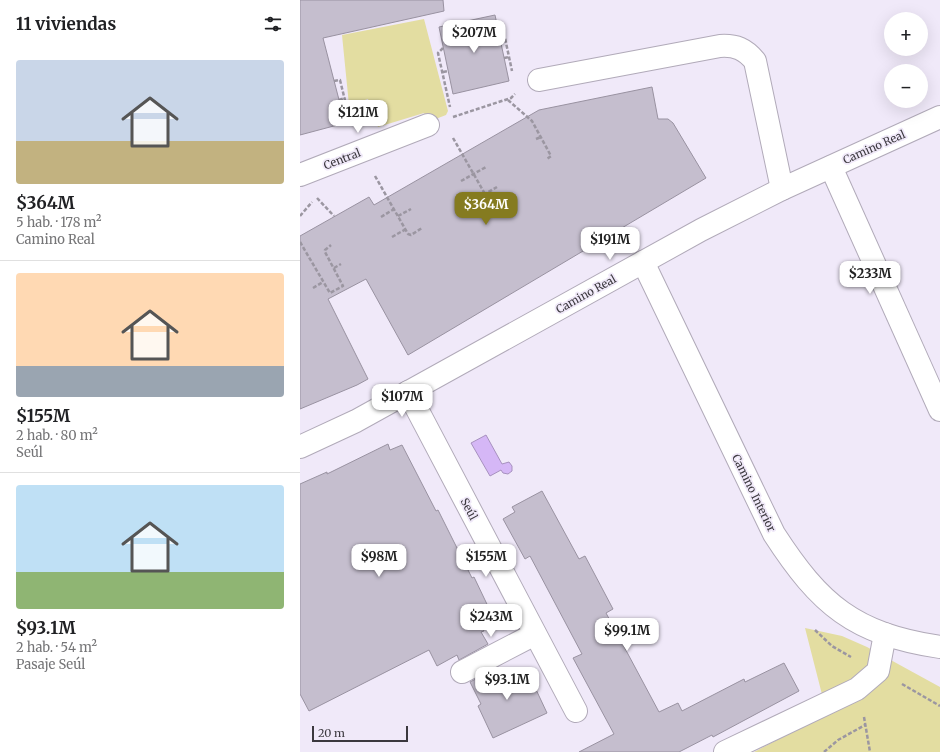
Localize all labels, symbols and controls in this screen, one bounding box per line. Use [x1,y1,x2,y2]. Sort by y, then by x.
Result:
map controls [884,12,928,108]
button: + [884,12,928,56]
text: 11 viviendas [16,13,116,35]
icon: filters [262,13,284,35]
pin: $207M [446,20,502,54]
text: $207M [452,24,496,41]
button: − [884,64,928,108]
icon: home [114,86,186,158]
pin: $121M [330,100,386,134]
text: $121M [338,104,378,121]
street label: Camino Real [841,127,908,167]
street label: Central [322,145,363,172]
text: $364M [16,192,75,214]
pin: $364M [458,192,514,226]
text: $364M [464,196,508,213]
text: 5 hab. · 178 m² [16,214,101,231]
pin: $191M [582,227,638,261]
text: Camino Real [16,231,95,248]
text: $191M [590,231,630,248]
pin: $233M [842,261,898,295]
text: $233M [849,265,892,282]
street label: Camino Real [553,271,619,316]
icon: home [114,299,186,371]
pin: $107M [374,384,430,418]
text: $107M [381,388,423,405]
text: $155M [16,405,70,427]
text: 2 hab. · 80 m² [16,427,98,444]
text: Seúl [16,444,43,461]
street label: Camino Interior [729,452,779,534]
street label: Seúl [457,496,481,523]
icon: home [114,511,186,583]
pin: $98M [355,544,403,578]
pin: $155M [458,544,514,578]
text: $98M [360,548,398,565]
text: $155M [465,548,507,565]
pin: $243M [463,604,519,638]
text: $243M [469,608,513,625]
text: $93.1M [16,617,76,639]
pin: $99.1M [594,618,660,652]
text: $99.1M [604,622,650,639]
text: 2 hab. · 54 m² [16,639,97,656]
text: Pasaje Seúl [16,656,85,673]
pin: $93.1M [474,667,540,701]
text: $93.1M [484,671,530,688]
scale bar [312,724,408,743]
text: 20 m [318,726,345,740]

